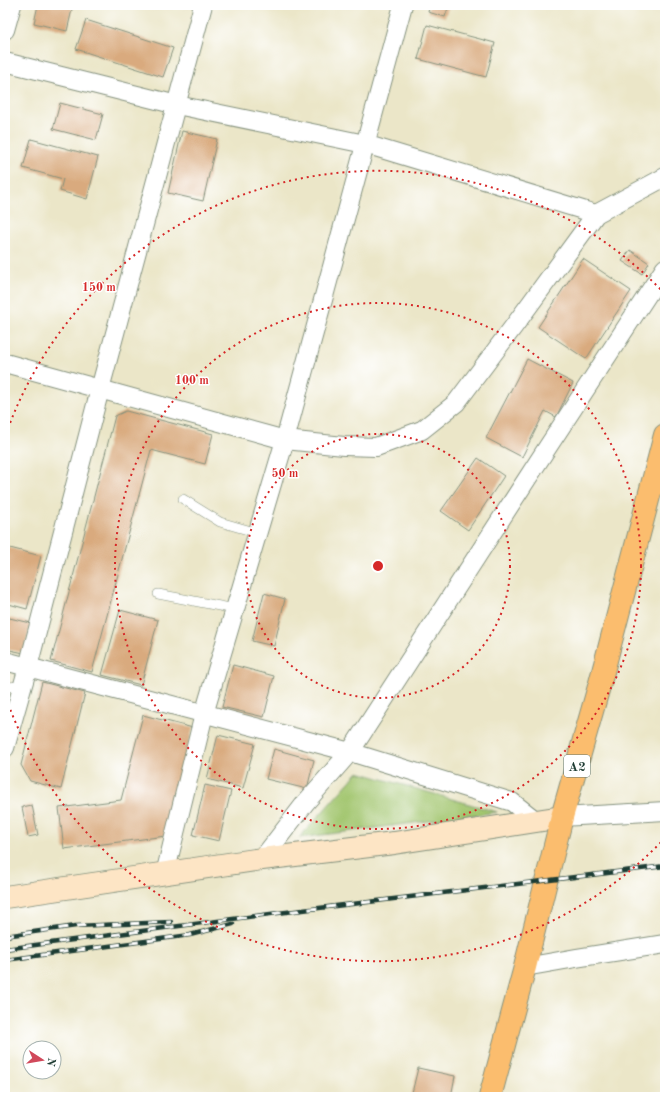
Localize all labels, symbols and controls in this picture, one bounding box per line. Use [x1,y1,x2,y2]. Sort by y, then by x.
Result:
text: 150 m [82,281,116,294]
text: 100 m [175,375,209,387]
text: 50 m [272,467,299,480]
centre of rings [371,559,385,573]
road number: A2 [564,755,590,777]
north arrow [22,1040,62,1080]
text: N [44,1057,57,1068]

